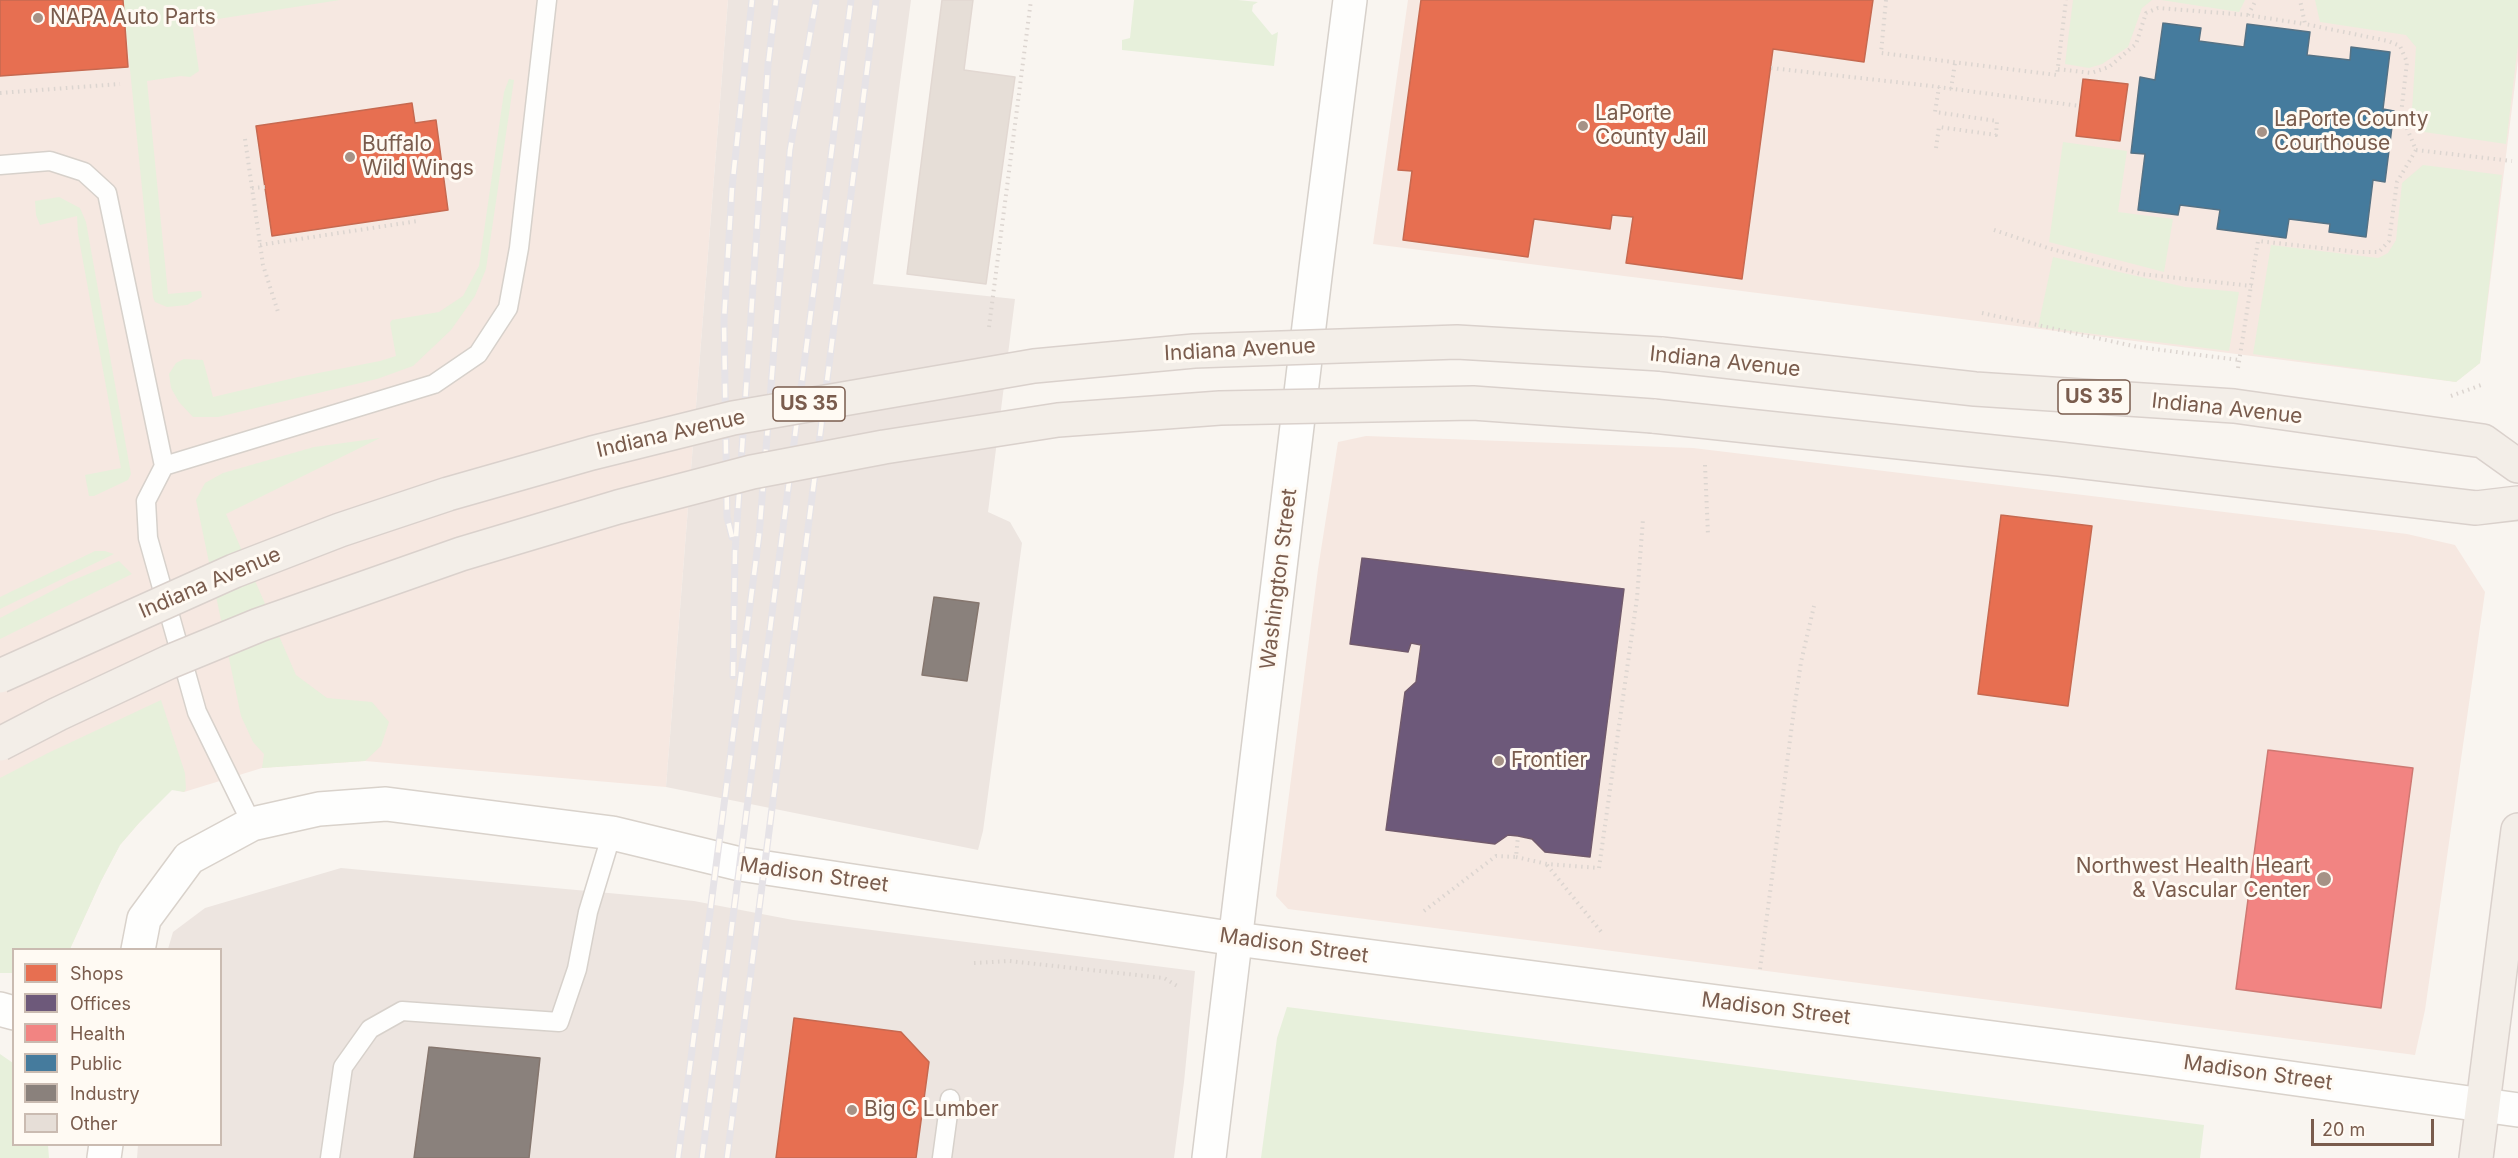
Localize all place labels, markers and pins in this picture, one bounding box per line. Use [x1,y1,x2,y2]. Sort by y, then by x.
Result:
place label: NAPA Auto Parts [50,5,216,31]
marker: NAPA Auto Parts [31,11,45,25]
place label: LaPorte County Jail [1595,101,1707,151]
place label: LaPorte County Courthouse [2274,107,2428,157]
marker: LaPorte County Jail [1576,119,1590,133]
marker: LaPorte County Courthouse [2255,125,2269,139]
place label: Buffalo Wild Wings [362,132,474,182]
marker: Buffalo Wild Wings [343,150,357,164]
place label: Frontier [1511,748,1587,774]
marker: Frontier [1492,754,1506,768]
place label: Northwest Health Heart & Vascular Center [2076,854,2310,904]
marker: Northwest Health Heart & Vascular Center [2315,870,2333,888]
place label: Big C Lumber [864,1097,999,1123]
marker: Big C Lumber [845,1103,859,1117]

